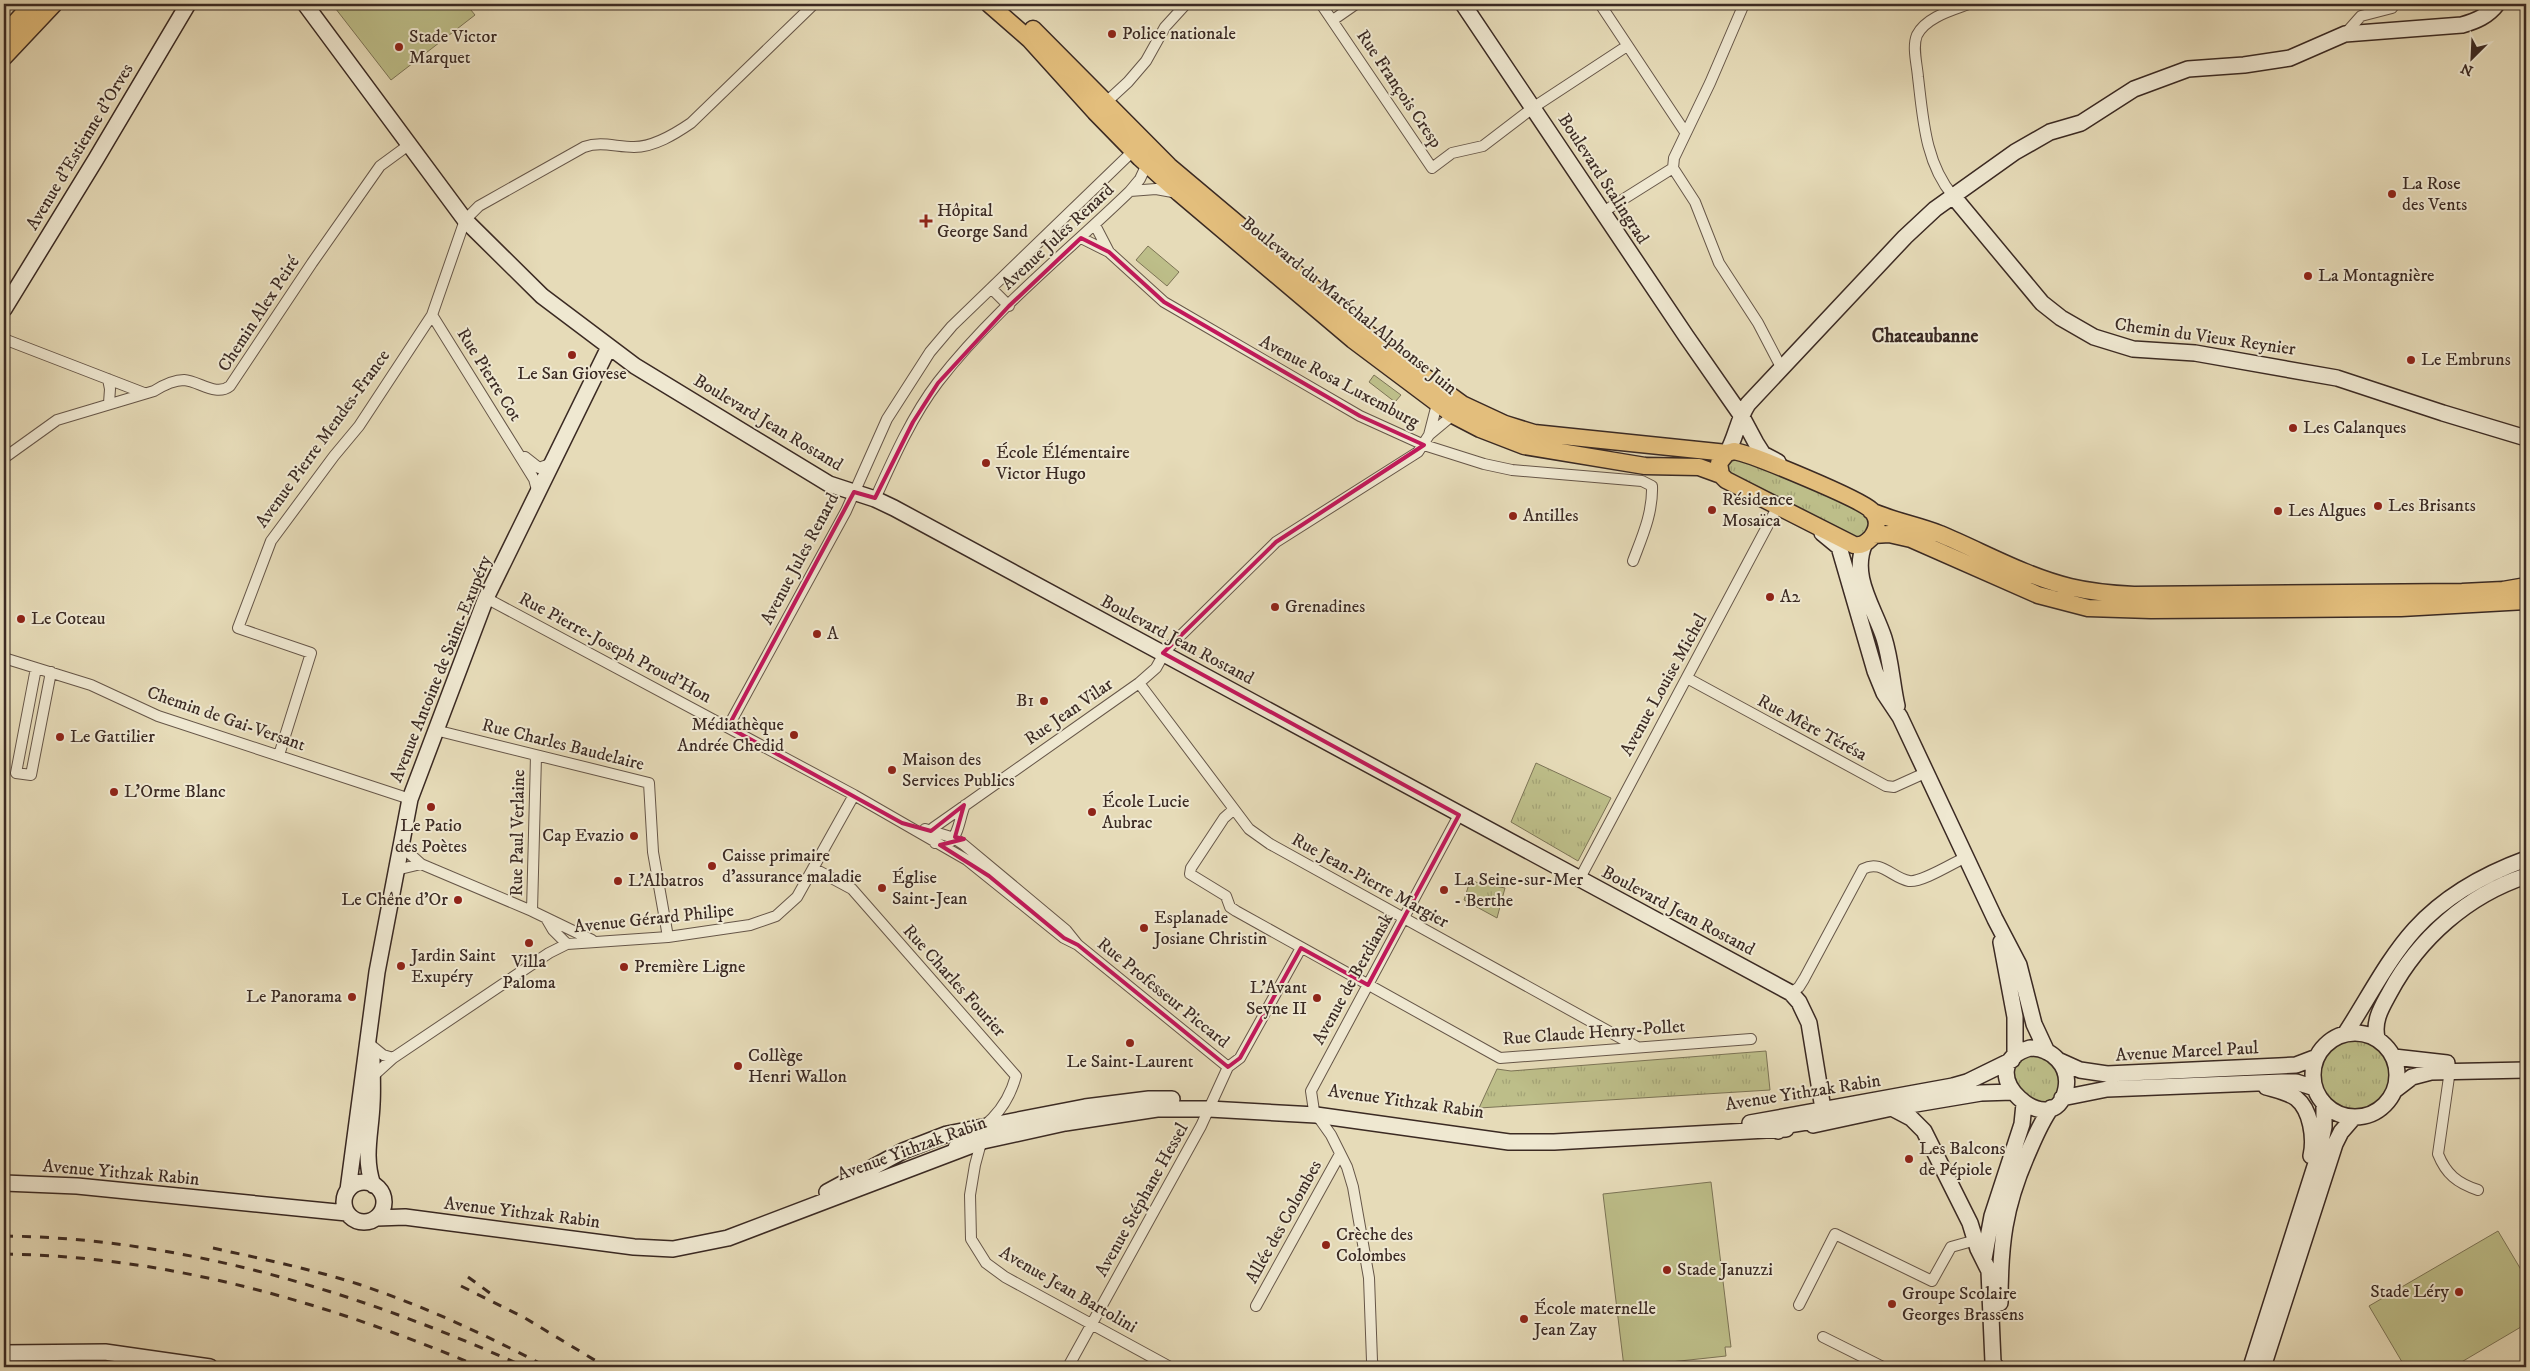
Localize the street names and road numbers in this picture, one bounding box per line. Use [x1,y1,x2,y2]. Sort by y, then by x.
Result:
street label: Rue François Cresp [1351,26,1447,152]
street label: Avenue d'Estienne d'Orves [21,60,139,234]
street label: Boulevard Stalingrad [1553,110,1653,248]
street label: Avenue Jules Renard [997,179,1119,295]
street label: Boulevard du Maréchal Alphonse Juin [1237,212,1462,400]
street label: Chemin Alex Peiré [213,252,305,376]
street label: Chemin du Vieux Reynier [2113,313,2297,361]
street label: Rue Pierre Cot [452,324,526,426]
street label: Avenue Rosa Luxemburg [1255,331,1423,434]
street label: Avenue Pierre Mendes-France [251,346,395,532]
street label: Boulevard Jean Rostand [689,370,847,476]
street label: Avenue Jules Renard [756,489,844,629]
street label: Avenue Antoine de Saint-Exupéry [385,552,497,786]
street label: Rue Pierre-Joseph Proud'Hon [515,588,716,708]
street label: Boulevard Jean Rostand [1097,590,1257,690]
street label: Avenue Louise Michel [1616,610,1713,760]
street label: Rue Jean Vilar [1021,673,1118,751]
street label: Chemin de Gai-Versant [144,682,308,757]
street label: Rue Mère Térésa [1754,690,1871,766]
street label: Rue Charles Baudelaire [480,714,646,776]
street label: Rue Paul Verlaine [506,769,530,897]
street label: Rue Jean-Pierre Margier [1288,829,1453,933]
street label: Boulevard Jean Rostand [1598,861,1758,961]
street label: Avenue Gérard Philipe [573,900,735,938]
street label: Avenue de Berdiansk [1308,909,1398,1049]
street label: Rue Charles Fourier [898,920,1010,1042]
street label: Rue Professeur Piccard [1093,933,1233,1053]
street label: Rue Claude Henry-Pollet [1502,1016,1686,1050]
street label: Avenue Marcel Paul [2115,1037,2260,1067]
street label: Avenue Yithzak Rabin [1724,1070,1883,1116]
street label: Avenue Yithzak Rabin [1327,1080,1486,1124]
street label: Avenue Yithzak Rabin [834,1112,990,1186]
street label: Avenue Stéphane Hessel [1091,1119,1194,1281]
street label: Avenue Yithzak Rabin [42,1155,201,1191]
street label: Allée des Colombes [1241,1157,1327,1287]
street label: Avenue Yithzak Rabin [443,1193,602,1234]
street label: Avenue Jean Bartolini [995,1242,1141,1338]

